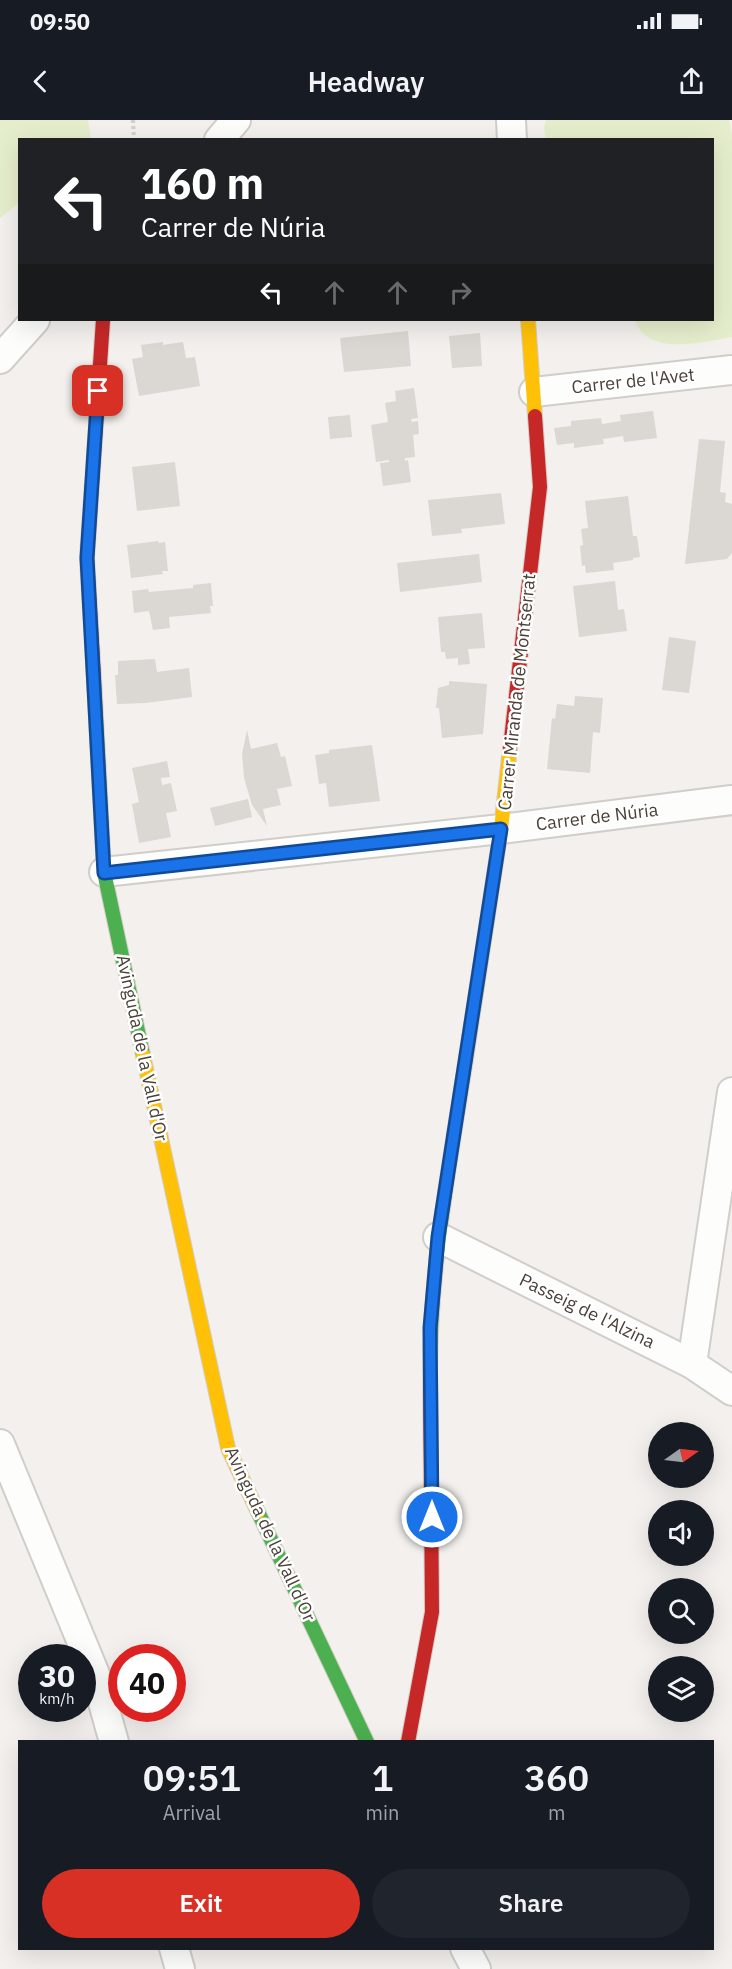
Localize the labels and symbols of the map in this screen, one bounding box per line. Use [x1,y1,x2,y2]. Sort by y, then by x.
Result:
street label: Carrer de l'Avet [570,363,696,398]
pin [72,365,123,416]
street label: Carrer Miranda de Montserrat [493,572,540,811]
street label: Carrer de Núria [535,798,660,835]
street label: Avinguda de la Vall d'Or [111,953,174,1144]
street label: Passeig de l'Alzina [516,1268,659,1353]
north arrow [648,1422,714,1488]
street label: Avinguda de la Vall d'Or [220,1443,321,1625]
position arrow [400,1485,464,1549]
speed limit sign: 40 [108,1644,186,1722]

